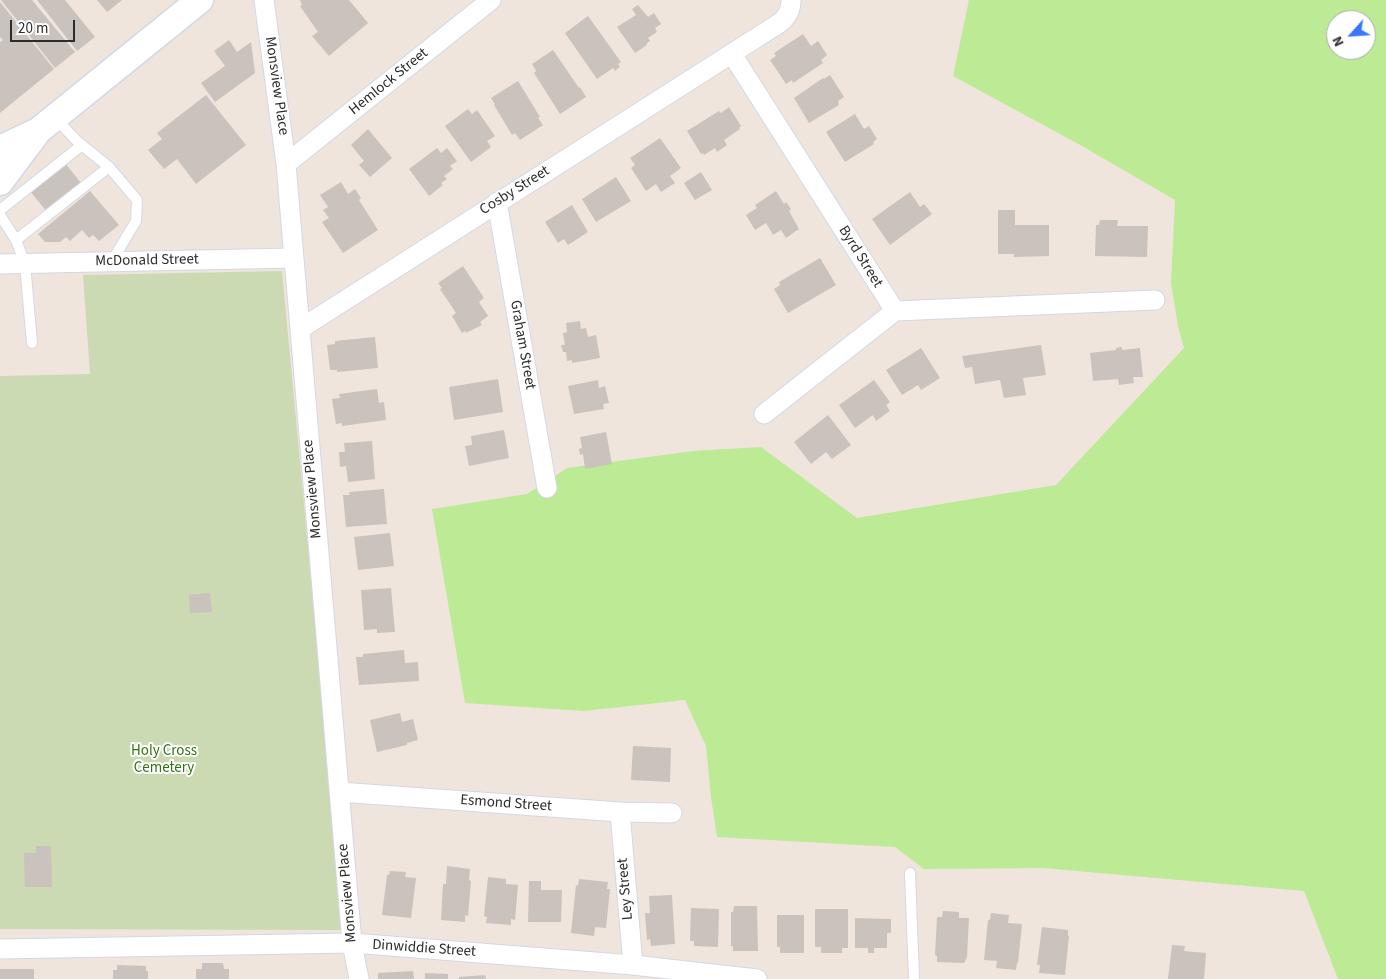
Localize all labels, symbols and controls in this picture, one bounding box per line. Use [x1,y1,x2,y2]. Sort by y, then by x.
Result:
scale bar [12,10,78,42]
north arrow [1326,10,1376,60]
text: 20 m [18,18,48,39]
text: N [1327,33,1349,50]
street label: Monsview Place [260,36,292,136]
street label: Hemlock Street [346,45,432,119]
street label: Cosby Street [477,162,553,220]
street label: Byrd Street [834,223,886,291]
street label: McDonald Street [95,251,199,271]
street label: Graham Street [505,299,539,391]
street label: Monsview Place [300,439,326,539]
park label: Holy Cross Cemetery [131,743,197,778]
street label: Esmond Street [460,792,552,816]
street label: Monsview Place [335,843,361,943]
street label: Ley Street [614,857,638,921]
street label: Dinwiddie Street [372,936,476,962]

